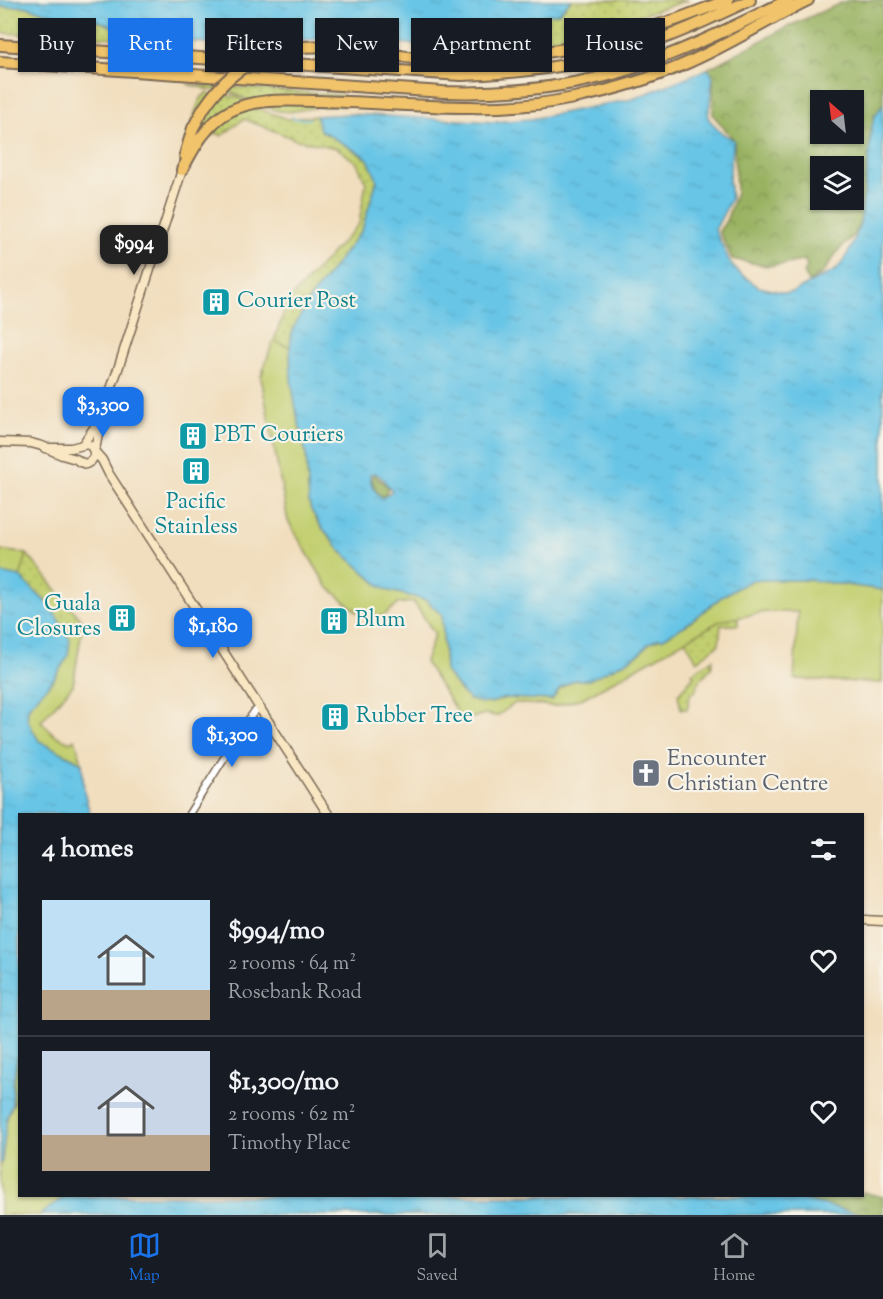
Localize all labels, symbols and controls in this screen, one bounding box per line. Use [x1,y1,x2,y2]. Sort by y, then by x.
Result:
chip: Buy [18,18,96,72]
chip: Rent [108,18,193,72]
chip: Filters [205,18,303,72]
chip: New [315,18,399,72]
chip: Apartment [411,18,552,72]
chip: House [564,18,665,72]
north arrow [810,90,864,144]
map controls [810,90,864,210]
button: layers [810,156,864,210]
pin: $994 [98,225,170,276]
text: $994 [114,230,154,259]
building icon: Courier Post [200,286,232,318]
place label: Courier Post [237,286,357,318]
pin: $3,300 [54,387,152,438]
text: $3,300 [77,392,129,421]
building icon: PBT Couriers [177,420,209,452]
place label: PBT Couriers [214,420,343,452]
building icon: Pacific Stainless [180,455,212,487]
place label: Pacific Stainless [154,487,238,544]
place label: Guala Closures [17,589,101,646]
building icon: Guala Closures [106,602,138,634]
building icon: Blum [318,605,350,637]
place label: Blum [355,605,406,637]
pin: $1,180 [164,608,262,659]
text: $1,180 [188,613,238,642]
building icon: Rubber Tree [319,701,351,733]
place label: Rubber Tree [356,701,473,733]
pin: $1,300 [183,717,281,768]
text: $1,300 [206,722,258,751]
place label: Encounter Christian Centre [667,744,828,801]
church icon: Encounter Christian Centre [630,757,662,789]
text: 4 homes [42,831,133,868]
icon: filters [807,833,840,866]
text: $994/mo [228,913,325,950]
icon: home [90,924,162,996]
icon: heart [807,944,840,977]
text: 2 rooms · 64 m² [228,950,356,979]
text: Rosebank Road [228,979,362,1008]
text: $1,300/mo [228,1064,339,1101]
icon: home [90,1075,162,1147]
icon: heart [807,1095,840,1128]
text: 2 rooms · 62 m² [228,1101,356,1130]
text: Timothy Place [228,1130,351,1159]
tab: Map [128,1229,161,1288]
tab: Saved [416,1229,458,1288]
tab: Home [713,1229,755,1288]

